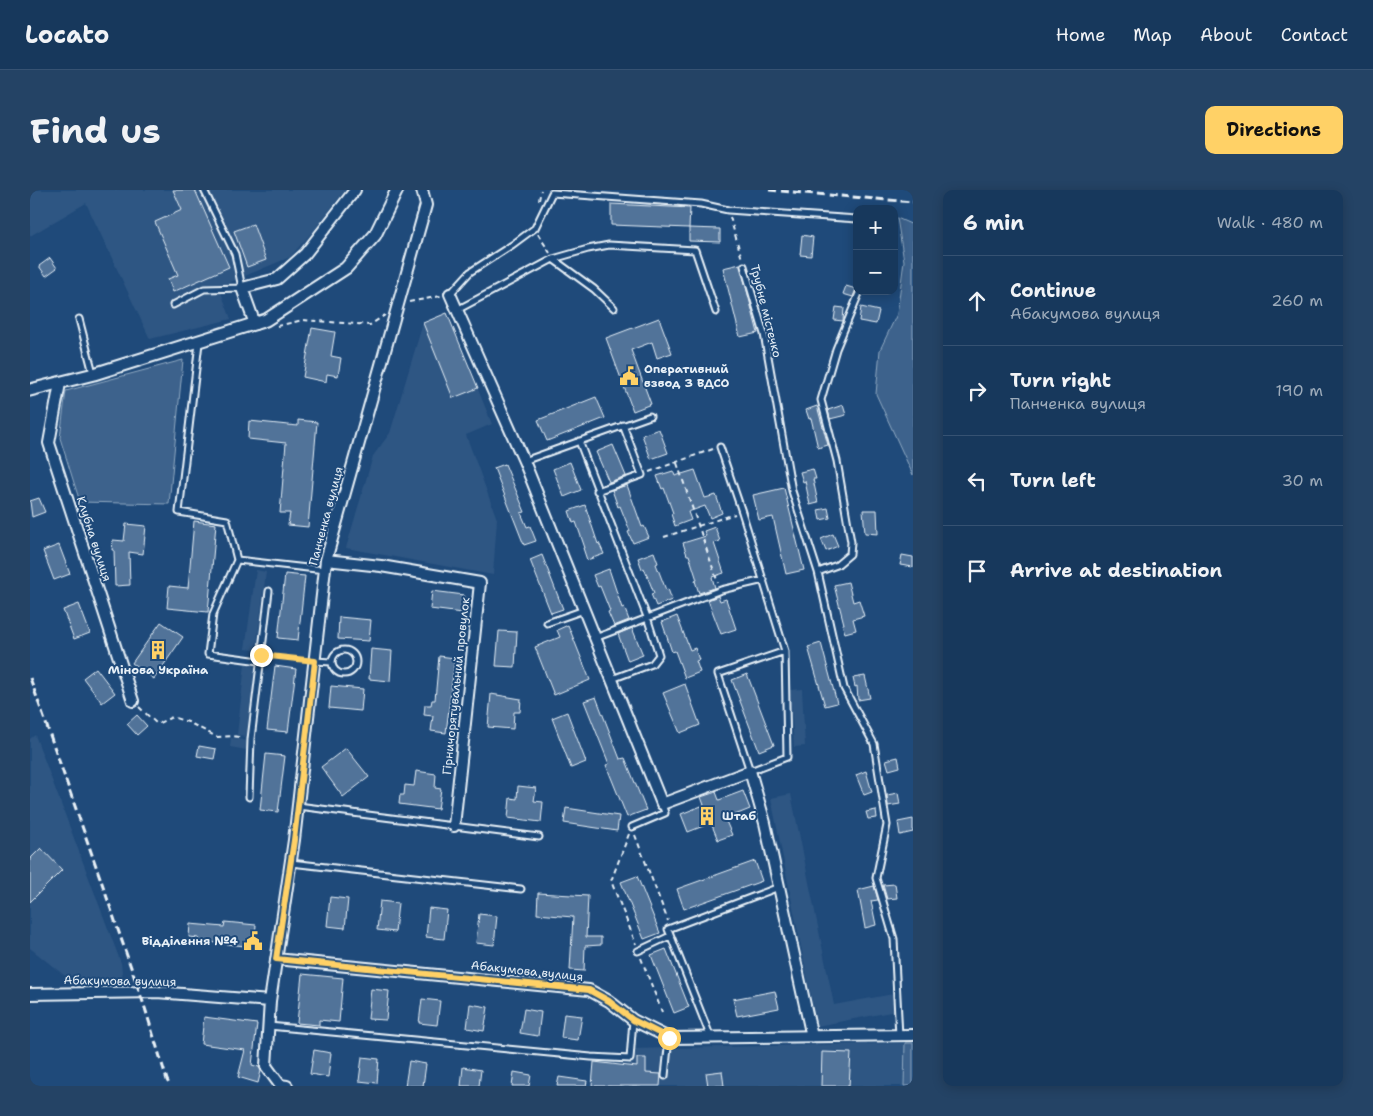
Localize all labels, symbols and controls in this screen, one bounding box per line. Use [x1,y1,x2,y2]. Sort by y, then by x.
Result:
text: Locato [25,19,109,51]
text: Home [1056,23,1105,47]
text: Map [1133,23,1172,47]
text: About [1200,23,1253,47]
text: Contact [1281,23,1348,47]
button: Directions [1205,106,1343,154]
text: Find us [30,107,161,154]
map controls [853,205,898,295]
button: + [853,205,898,250]
text: 6 min [963,209,1024,237]
text: Walk · 480 m [1217,212,1323,233]
button: − [853,250,898,295]
street label: Трубне містечко [747,263,785,359]
text: Continue [1010,278,1096,303]
icon: ahead [963,287,991,315]
text: 260 m [1271,290,1323,311]
text: Абакумова вулиця [1010,303,1160,324]
place label: Оперативний взвод 3 ВДСО [644,361,730,391]
public building icon: Оперативний взвод 3 ВДСО [618,365,640,387]
text: Turn right [1010,368,1111,393]
icon: right [963,377,991,405]
text: 190 m [1276,380,1323,401]
text: Панченка вулиця [1010,393,1146,414]
street label: Панченка вулиця [305,465,347,567]
icon: left [963,467,991,495]
text: Turn left [1010,468,1096,493]
text: 30 m [1282,470,1323,491]
street label: Клубна вулиця [73,494,115,584]
icon: arrive [963,557,991,585]
text: Arrive at destination [1010,558,1222,583]
street label: Гірничорятувальний провулок [439,596,473,776]
building icon: Мінова Україна [147,639,169,661]
route end [250,644,273,667]
place label: Мінова Україна [108,662,209,678]
building icon: Штаб [696,805,718,827]
place label: Штаб [722,808,756,824]
public building icon: Відділення №4 [242,930,264,952]
place label: Відділення №4 [142,933,239,949]
street label: Абакумова вулиця [470,957,584,985]
street label: Абакумова вулиця [63,972,177,990]
route start [658,1027,681,1050]

